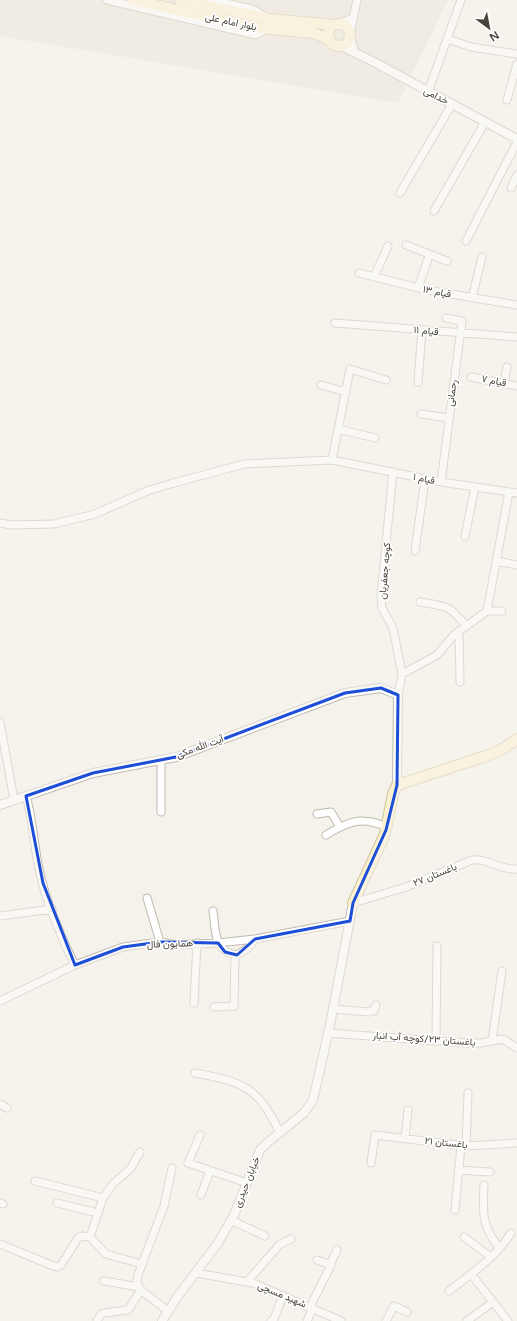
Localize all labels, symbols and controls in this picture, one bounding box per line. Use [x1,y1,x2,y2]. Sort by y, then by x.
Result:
north arrow [469,8,509,48]
street label: بلوار امام علی [204,11,258,33]
text: N [487,28,501,44]
street label: خدامی [422,85,451,107]
street label: قیام ۱۳ [422,283,453,301]
street label: قیام ۱۱ [413,324,439,338]
street label: قیام ۷ [480,373,508,389]
street label: رحمانی [444,379,460,407]
street label: قیام ۱ [412,471,436,487]
street label: کوچه جعفریان [377,541,395,600]
street label: آیت الله مکی [175,733,226,761]
street label: باغستان ۲۷ [411,861,459,889]
street label: همایون فال [147,937,193,951]
street label: باغستان ۲۳/کوچه آب انبار [371,1029,476,1050]
street label: باغستان ۲۱ [424,1135,468,1151]
street label: خیابان حیدری [231,1154,263,1209]
street label: شهید مسچی [256,1279,308,1312]

